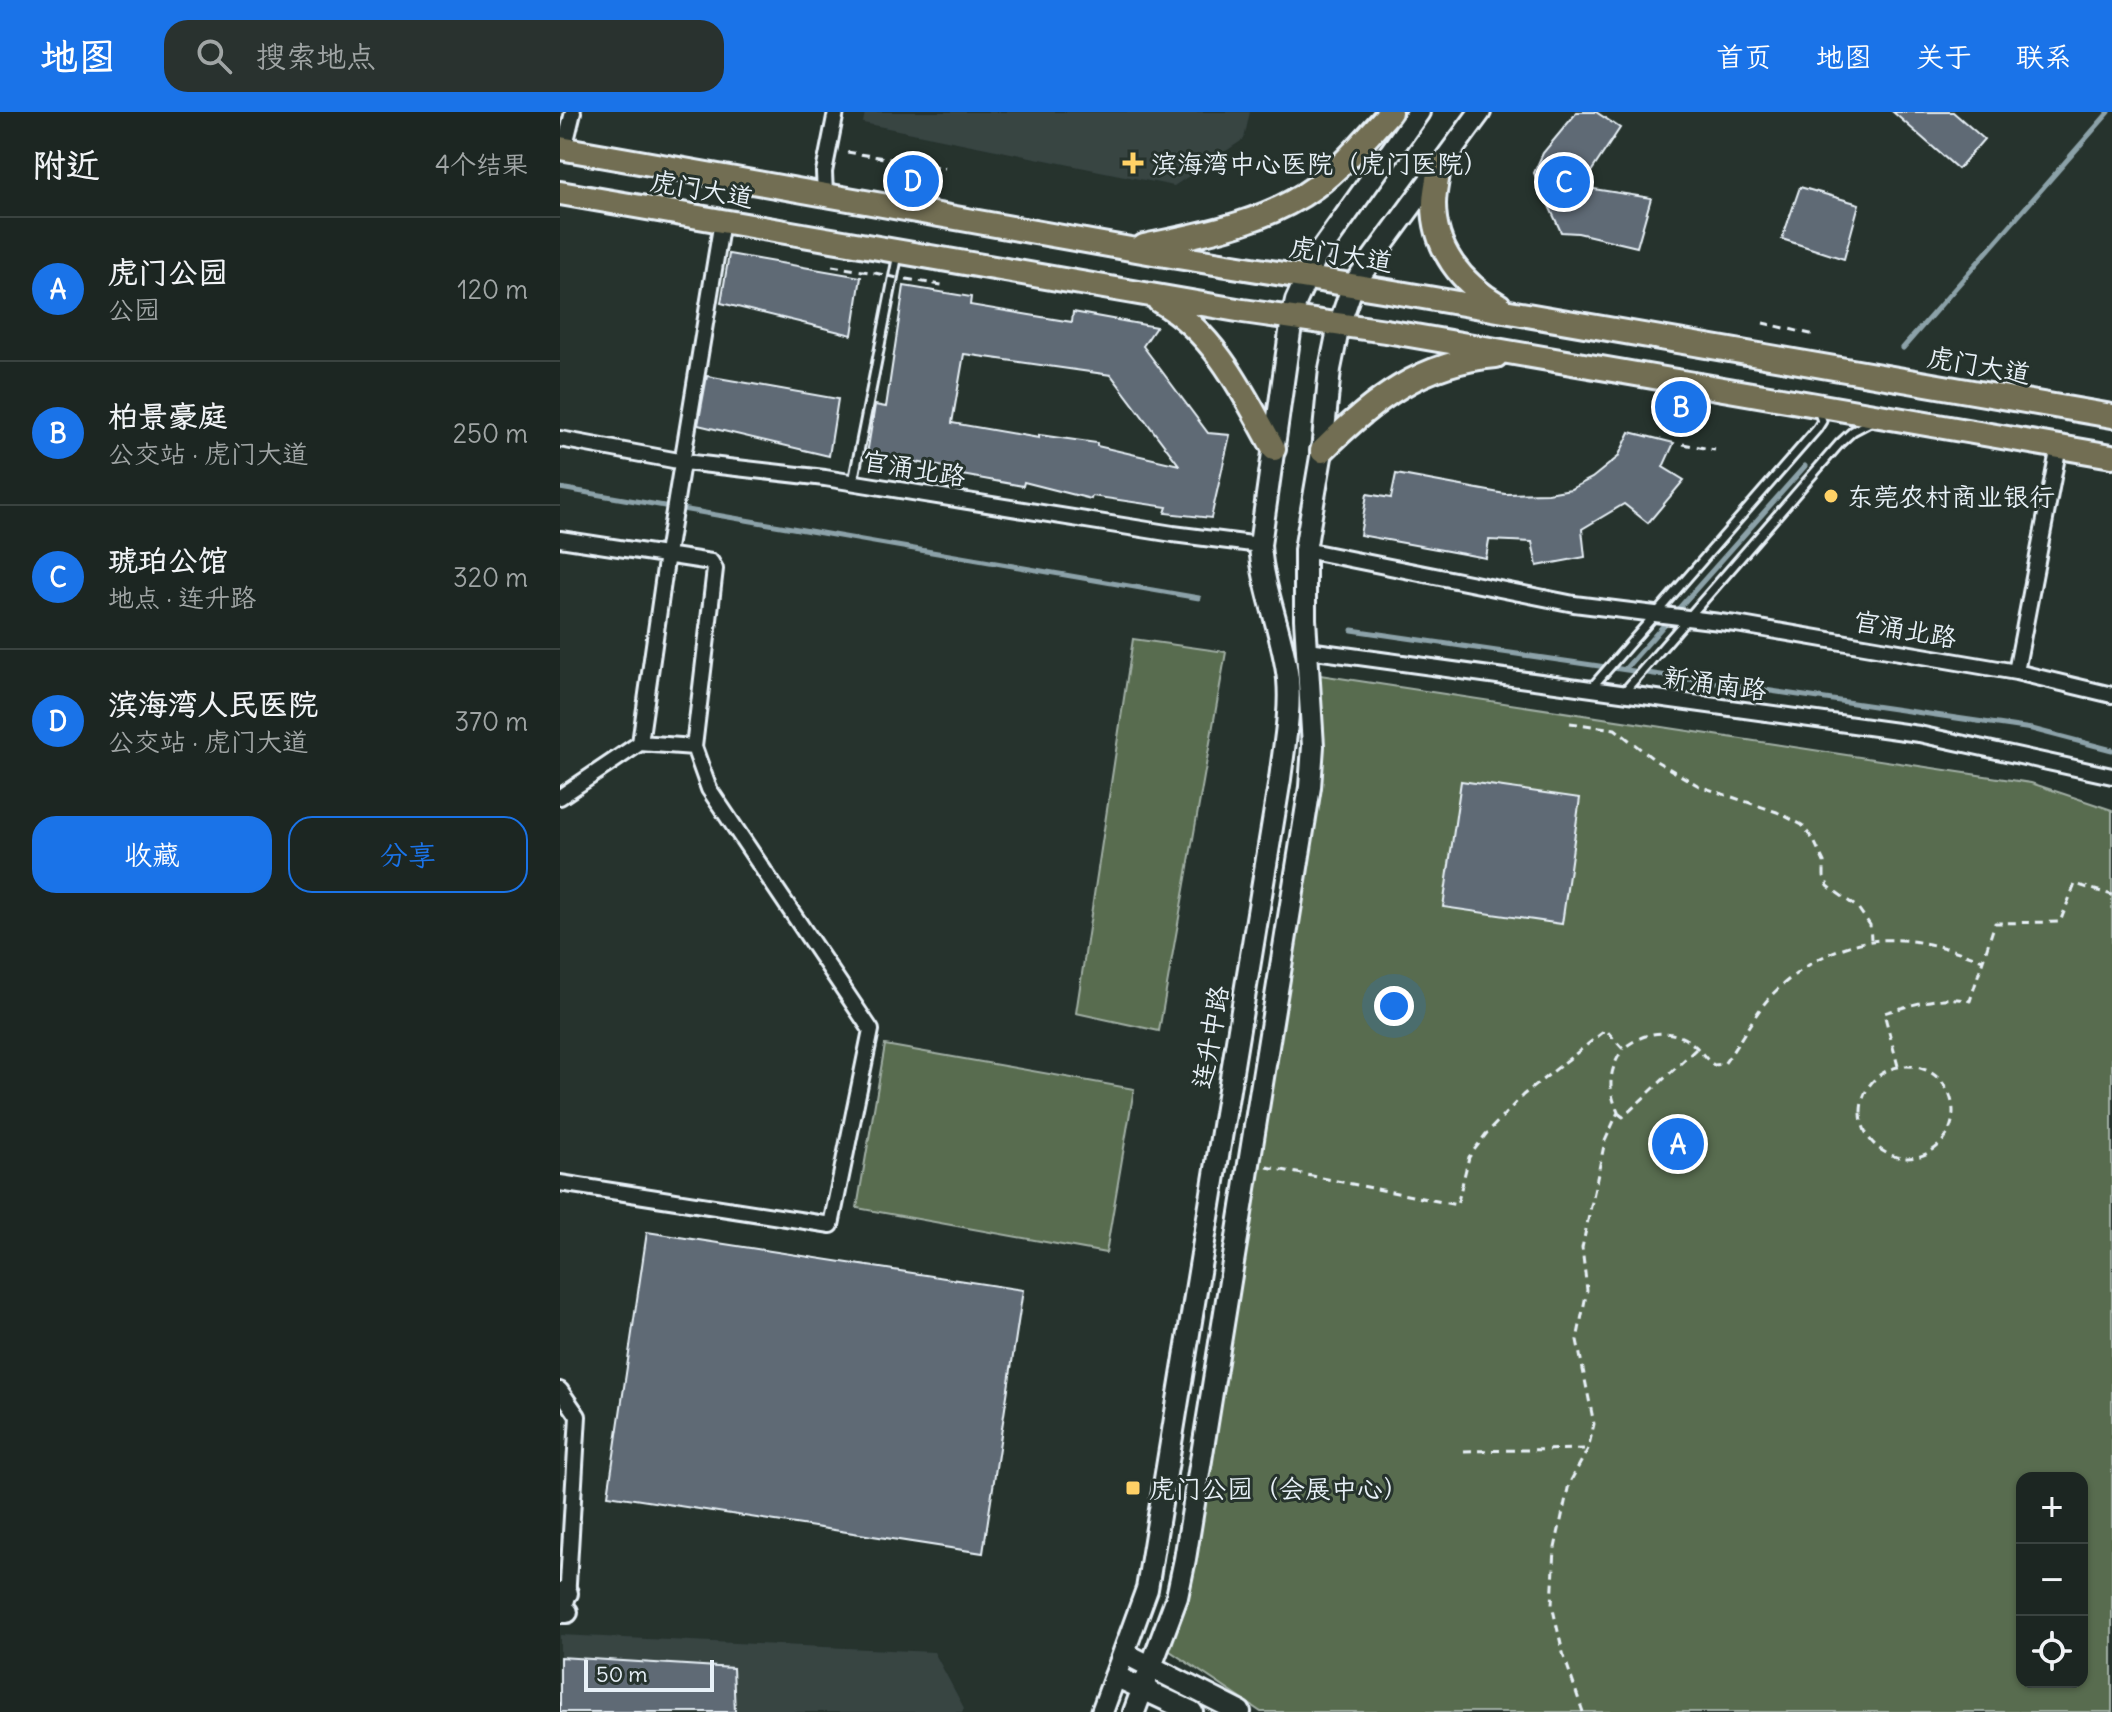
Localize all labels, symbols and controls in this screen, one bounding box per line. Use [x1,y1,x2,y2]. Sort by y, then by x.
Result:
search box [164,20,724,92]
text: 地图 [40,33,116,80]
icon: search [192,34,236,78]
text: 搜索地点 [256,37,376,75]
text: 首页 [1716,39,1772,75]
text: 地图 [1816,39,1872,75]
text: 关于 [1916,39,1972,75]
text: 联系 [2016,39,2072,75]
text: 附近 [32,143,100,186]
place label: 滨海湾中心医院（虎门医院） [1151,147,1489,180]
text: 4个结果 [435,148,528,181]
pin: D [887,151,939,211]
marker: 滨海湾中心医院（虎门医院） [1122,152,1144,174]
pin: C [1538,152,1590,212]
street label: 虎门大道 [648,164,756,214]
street label: 虎门大道 [1287,230,1395,278]
text: 虎门公园 [108,253,228,291]
text: A [50,273,66,306]
text: 120 m [457,273,528,306]
text: 公园 [108,293,160,326]
street label: 虎门大道 [1925,340,2033,390]
pin: B [1655,377,1707,437]
text: 柏景豪庭 [108,397,228,435]
text: B [49,417,67,450]
text: 250 m [453,417,528,450]
text: 公交站 · 虎门大道 [108,437,308,470]
street label: 官涌北路 [860,444,968,492]
place label: 东莞农村商业银行 [1847,480,2055,513]
marker: 东莞农村商业银行 [1822,487,1840,505]
text: 琥珀公馆 [108,541,228,579]
text: C [49,561,67,594]
text: 320 m [453,561,528,594]
text: 地点 · 连升路 [108,581,256,614]
street label: 官涌北路 [1851,604,1959,654]
street label: 新涌南路 [1661,659,1769,707]
text: 滨海湾人民医院 [108,685,318,723]
text: D [49,705,67,738]
text: 370 m [454,705,528,738]
text: 公交站 · 虎门大道 [108,725,308,758]
button: 收藏 [32,816,272,893]
button: 分享 [288,816,528,893]
street label: 连升中路 [1185,983,1235,1091]
your location [1374,986,1414,1026]
pin: A [1652,1114,1704,1174]
place label: 虎门公园（会展中心） [1149,1472,1409,1505]
map controls [2016,1472,2088,1688]
button: + [2016,1472,2088,1544]
marker: 虎门公园（会展中心） [1124,1479,1142,1497]
button: − [2016,1544,2088,1616]
button: locate [2016,1616,2088,1688]
scale bar [584,1656,714,1692]
text: 50 m [596,1660,648,1688]

